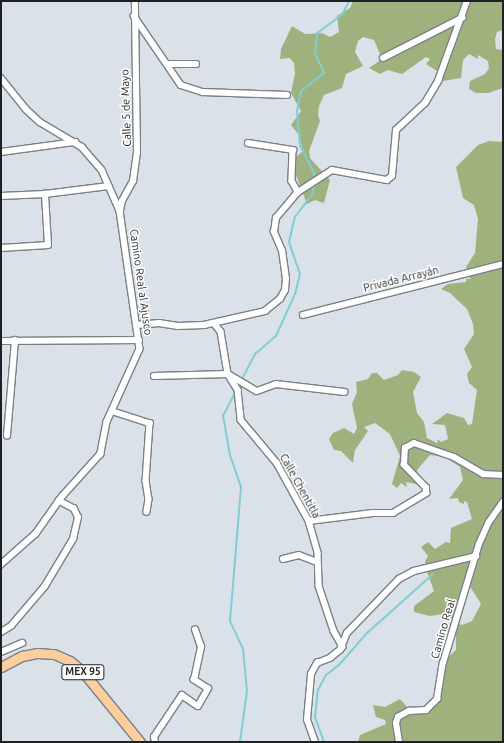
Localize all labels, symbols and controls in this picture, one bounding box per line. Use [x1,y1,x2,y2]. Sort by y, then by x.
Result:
street label: Calle 5 de Mayo [118,69,134,147]
street label: Camino Real al Ajusco [127,228,155,336]
street label: Privada Arrayán [362,263,440,295]
street label: Calle Chentitla [277,451,323,521]
street label: Camino Real [428,598,458,660]
road number: MEX 95 [61,664,105,680]

